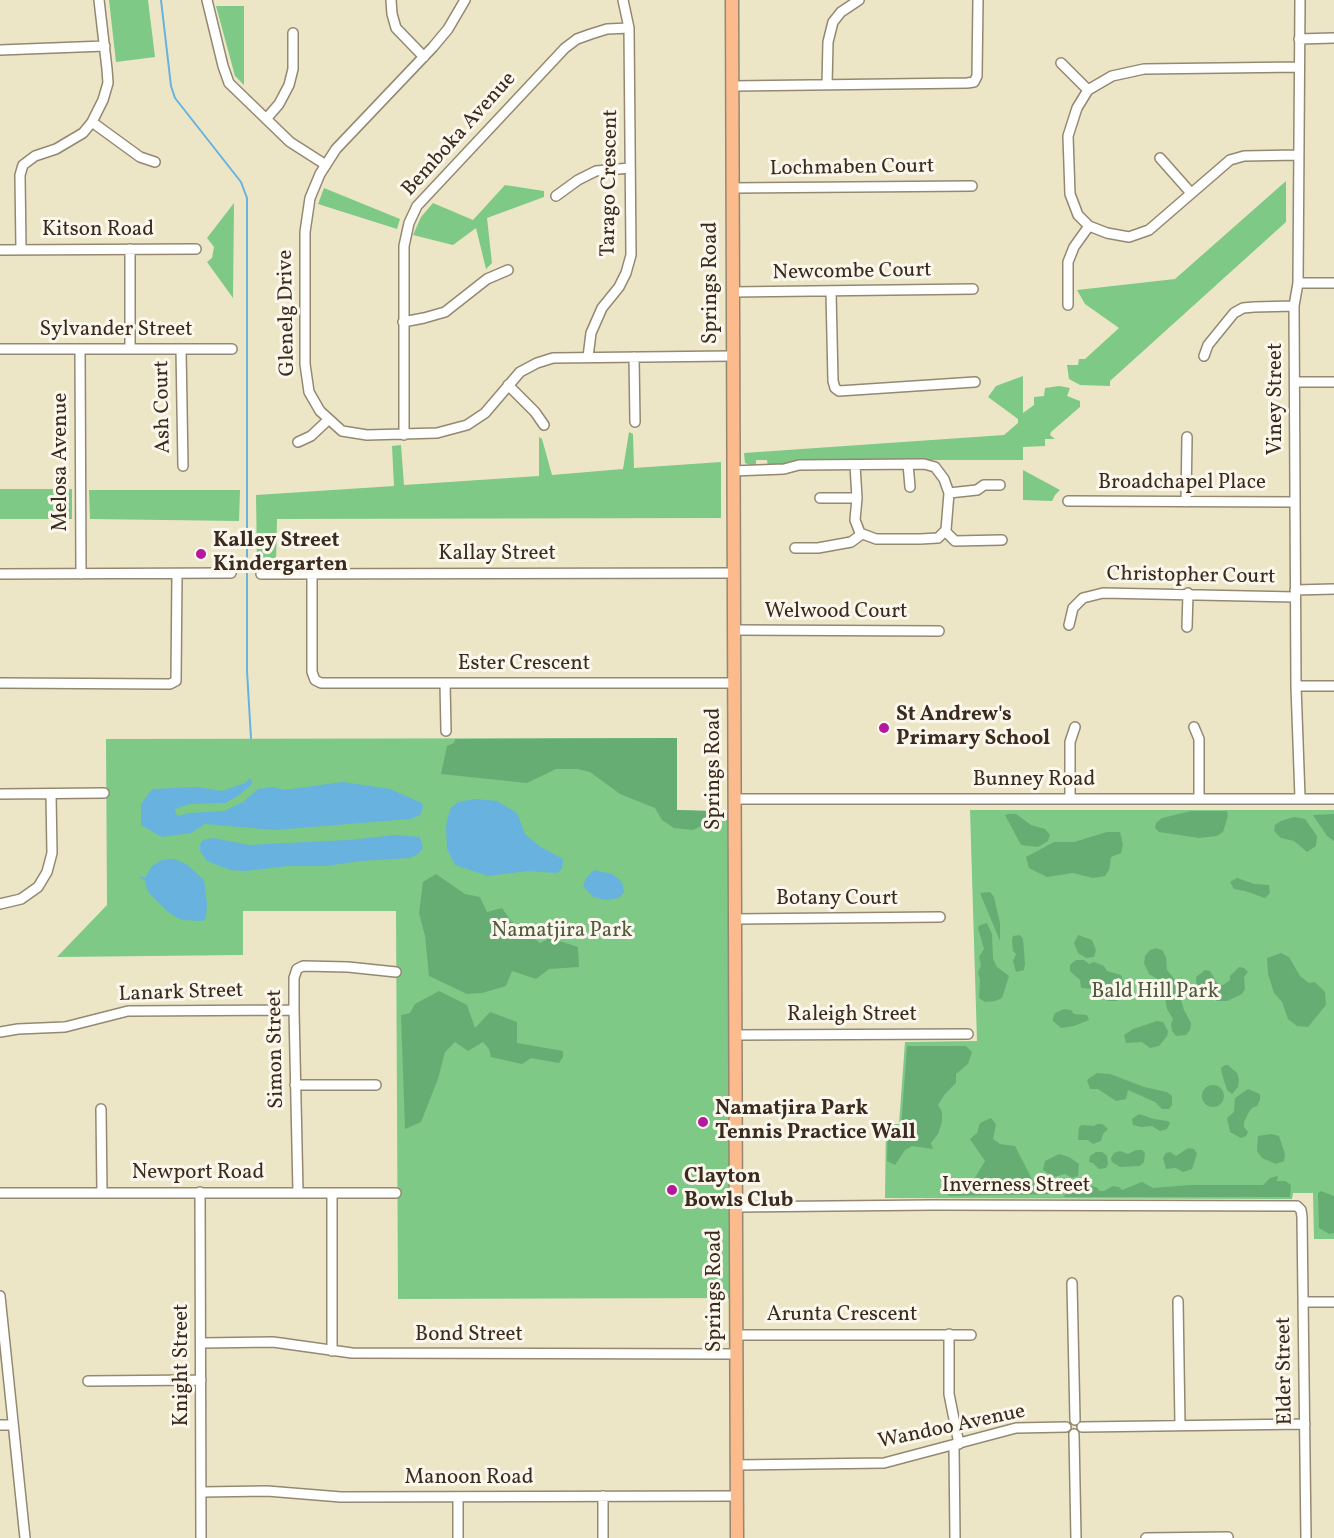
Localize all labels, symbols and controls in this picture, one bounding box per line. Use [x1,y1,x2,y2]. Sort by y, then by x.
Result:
street label: Bemboka Avenue [397,68,523,202]
street label: Tarago Crescent [597,109,625,257]
street label: Lochmaben Court [770,155,934,183]
street label: Kitson Road [42,218,154,244]
street label: Springs Road [699,222,725,344]
street label: Glenelg Drive [274,250,302,376]
street label: Newcombe Court [772,259,932,287]
street label: Sylvander Street [39,318,193,344]
street label: Viney Street [1264,343,1290,455]
street label: Ash Court [151,360,177,454]
street label: Melosa Avenue [49,393,75,531]
street label: Broadchapel Place [1098,471,1266,497]
place label: Kalley Street Kindergarten [213,529,348,579]
street label: Kallay Street [438,542,556,568]
marker: Kalley Street Kindergarten [194,547,208,561]
street label: Christopher Court [1106,563,1276,591]
street label: Welwood Court [765,600,907,626]
street label: Ester Crescent [458,652,590,678]
place label: St Andrew's Primary School [896,703,1050,753]
street label: Springs Road [702,708,728,830]
marker: St Andrew's Primary School [877,721,891,735]
street label: Bunney Road [973,768,1095,794]
street label: Botany Court [776,887,898,913]
park label: Namatjira Park [492,919,632,945]
street label: Lanark Street [118,979,244,1009]
park label: Bald Hill Park [1091,980,1219,1006]
street label: Simon Street [263,989,291,1109]
street label: Raleigh Street [787,1003,917,1029]
place label: Namatjira Park Tennis Practice Wall [715,1097,916,1147]
marker: Namatjira Park Tennis Practice Wall [696,1115,710,1129]
street label: Newport Road [132,1161,264,1187]
place label: Clayton Bowls Club [684,1165,793,1215]
street label: Inverness Street [942,1174,1090,1200]
marker: Clayton Bowls Club [665,1183,679,1197]
street label: Springs Road [703,1230,729,1352]
street label: Arunta Crescent [767,1303,917,1329]
street label: Knight Street [170,1304,196,1426]
street label: Elder Street [1272,1316,1300,1426]
street label: Bond Street [415,1323,523,1349]
street label: Wandoo Avenue [876,1400,1028,1456]
street label: Manoon Road [404,1466,534,1492]

